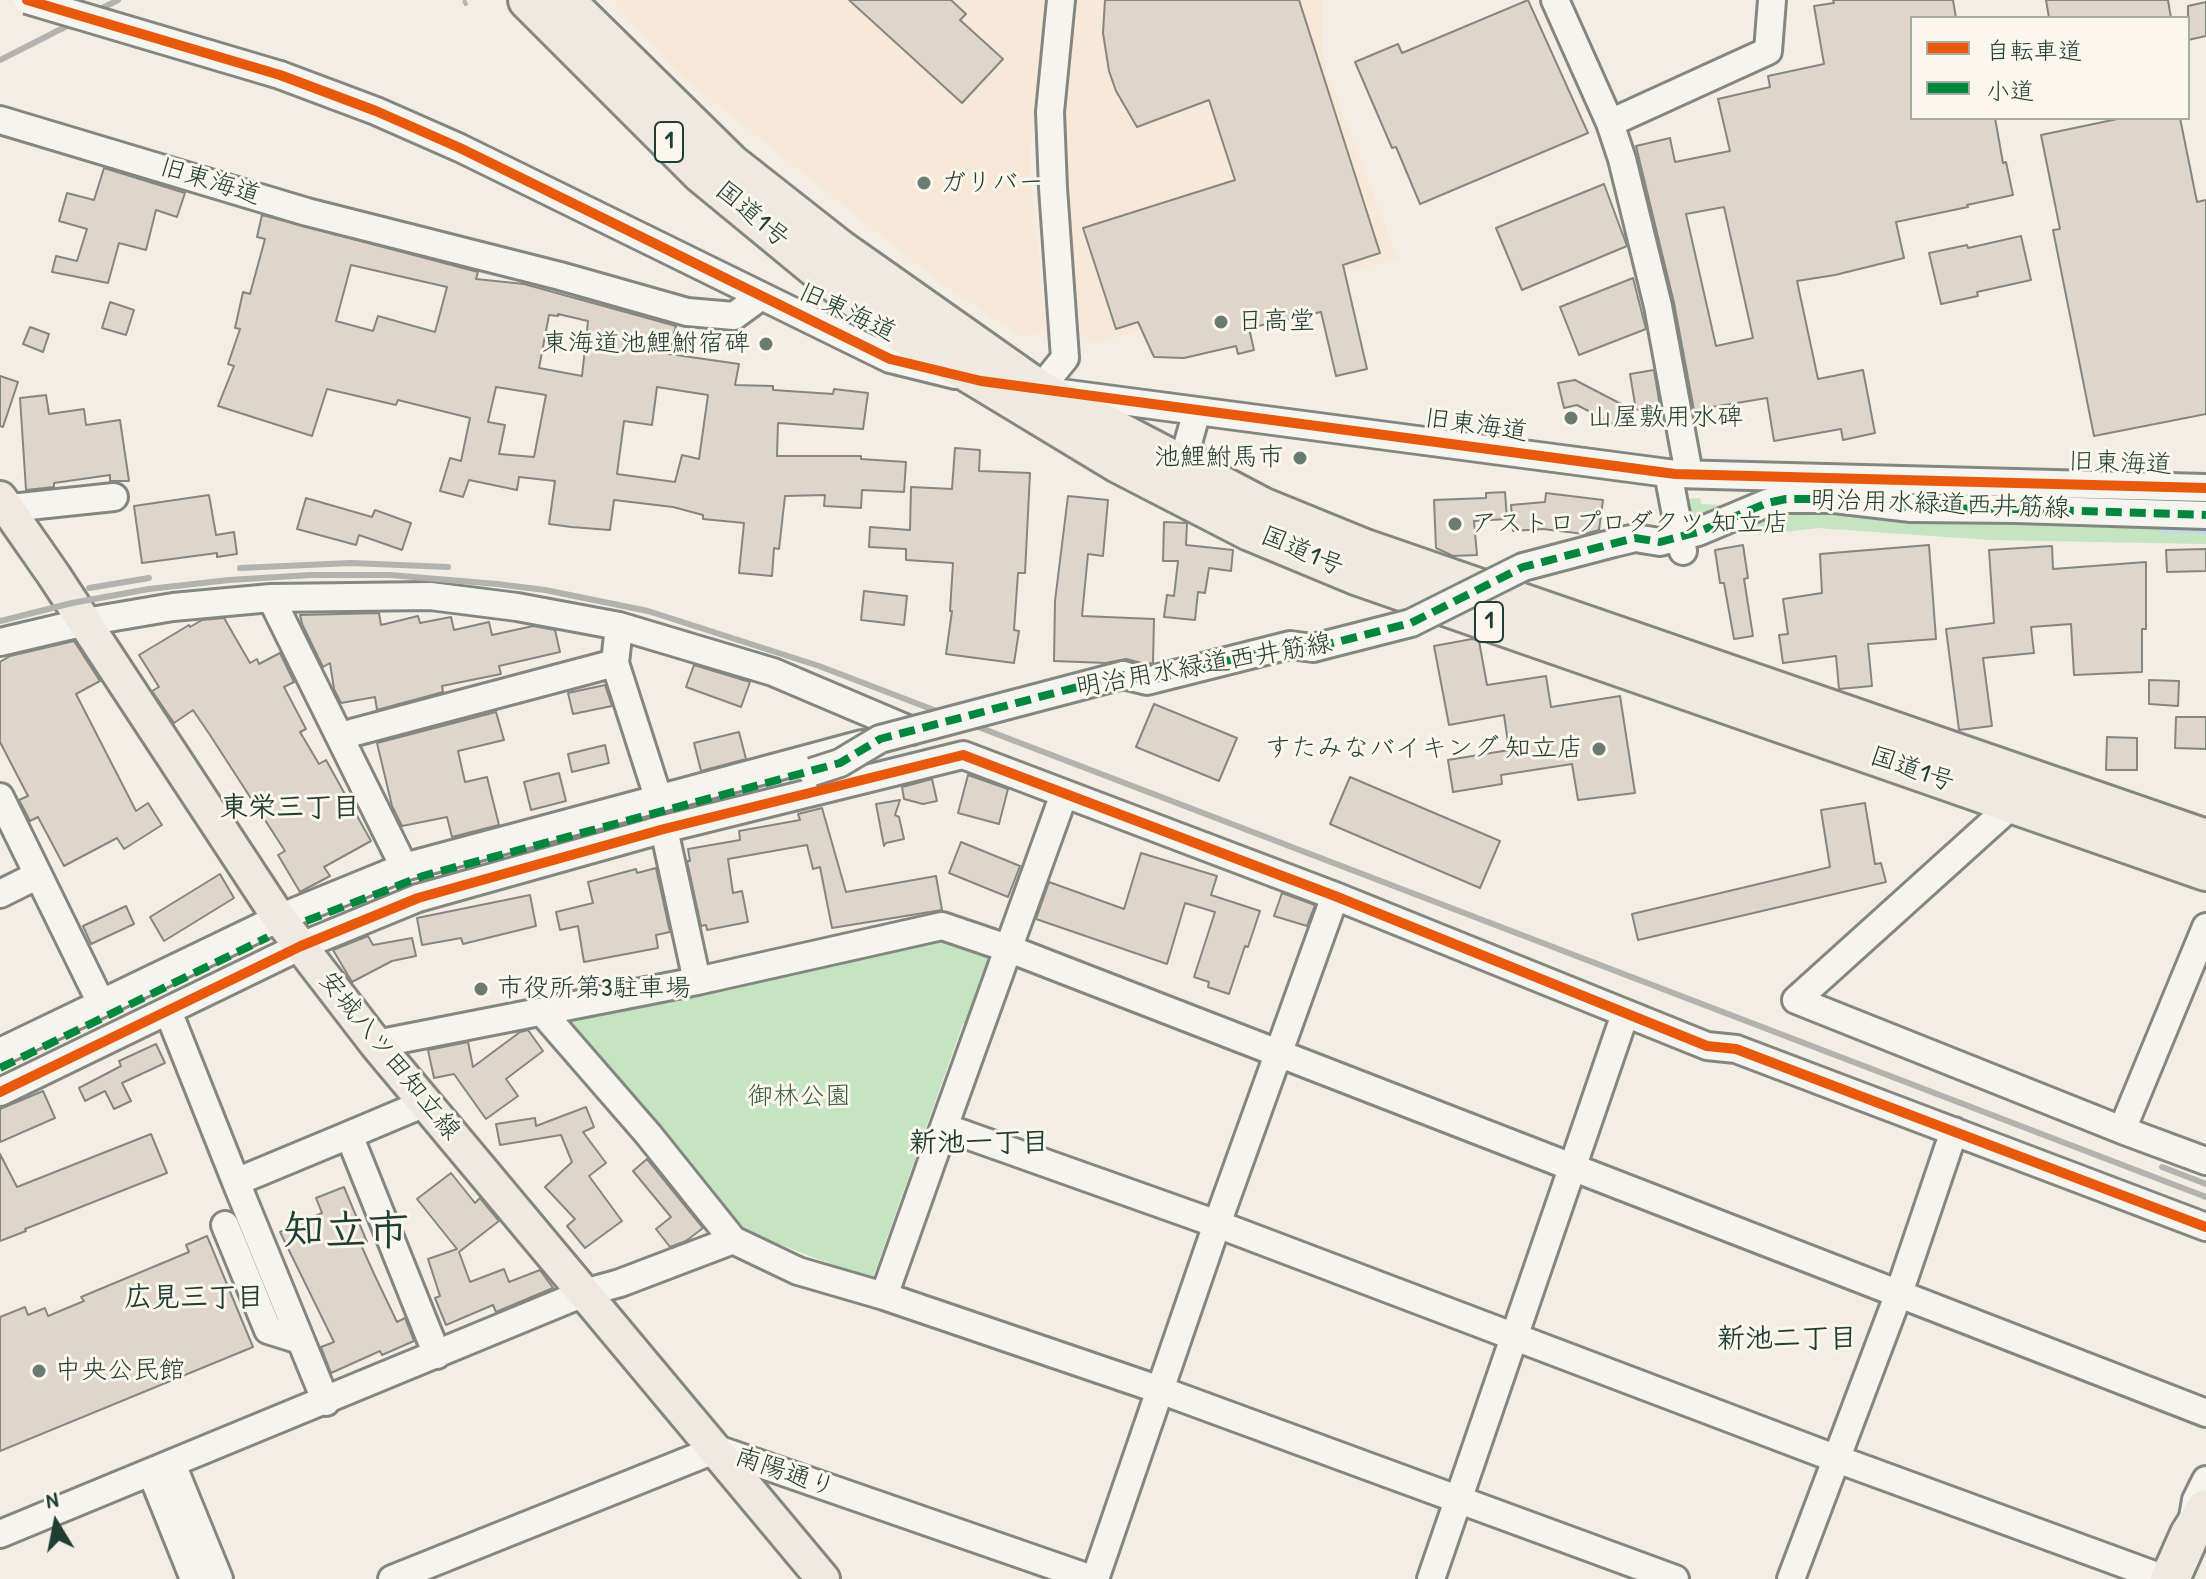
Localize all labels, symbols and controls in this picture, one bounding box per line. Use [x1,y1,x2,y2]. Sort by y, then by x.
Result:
legend [1910,16,2190,120]
text: 自転車道 [1986,34,2082,66]
text: 小道 [1986,74,2034,106]
road number: 1 [655,122,683,162]
street label: 旧東海道 [156,152,264,212]
place label: ガリバー [940,167,1044,199]
marker: ガリバー [915,174,933,192]
street label: 国道1号 [708,175,796,255]
street label: 旧東海道 [793,277,901,349]
place label: 日高堂 [1237,306,1315,338]
marker: 日高堂 [1212,313,1230,331]
place label: 東海道池鯉鮒宿碑 [542,328,750,360]
marker: 東海道池鯉鮒宿碑 [757,335,775,353]
place label: 山屋敷用水碑 [1587,402,1743,434]
street label: 旧東海道 [1422,403,1530,449]
marker: 山屋敷用水碑 [1562,409,1580,427]
place label: 池鯉鮒馬市 [1154,442,1284,474]
street label: 旧東海道 [2067,447,2173,481]
marker: 池鯉鮒馬市 [1291,449,1309,467]
street label: 明治用水緑道西井筋線 [1810,485,2070,525]
place label: アストロプロダクツ 知立店 [1471,508,1789,540]
marker: アストロプロダクツ 知立店 [1446,515,1464,533]
street label: 国道1号 [1256,521,1348,583]
road number: 1 [1475,602,1503,642]
street label: 明治用水緑道西井筋線 [1073,628,1335,704]
place label: すたみなバイキング 知立店 [1265,733,1583,765]
marker: すたみなバイキング 知立店 [1590,740,1608,758]
street label: 国道1号 [1866,741,1958,799]
district label: 東栄三丁目 [220,792,360,826]
street label: 安城八ツ田知立線 [311,965,467,1147]
place label: 市役所第3駐車場 [497,973,691,1005]
marker: 市役所第3駐車場 [472,980,490,998]
park label: 御林公園 [747,1081,851,1113]
district label: 新池一丁目 [909,1127,1049,1161]
district label: 知立市 [283,1208,409,1258]
district label: 広見三丁目 [124,1282,264,1316]
district label: 新池二丁目 [1717,1323,1857,1357]
place label: 中央公民館 [55,1355,185,1387]
marker: 中央公民館 [30,1362,48,1380]
street label: 南陽通り [731,1441,839,1505]
north arrow [16,1483,96,1563]
text: N [43,1484,60,1515]

